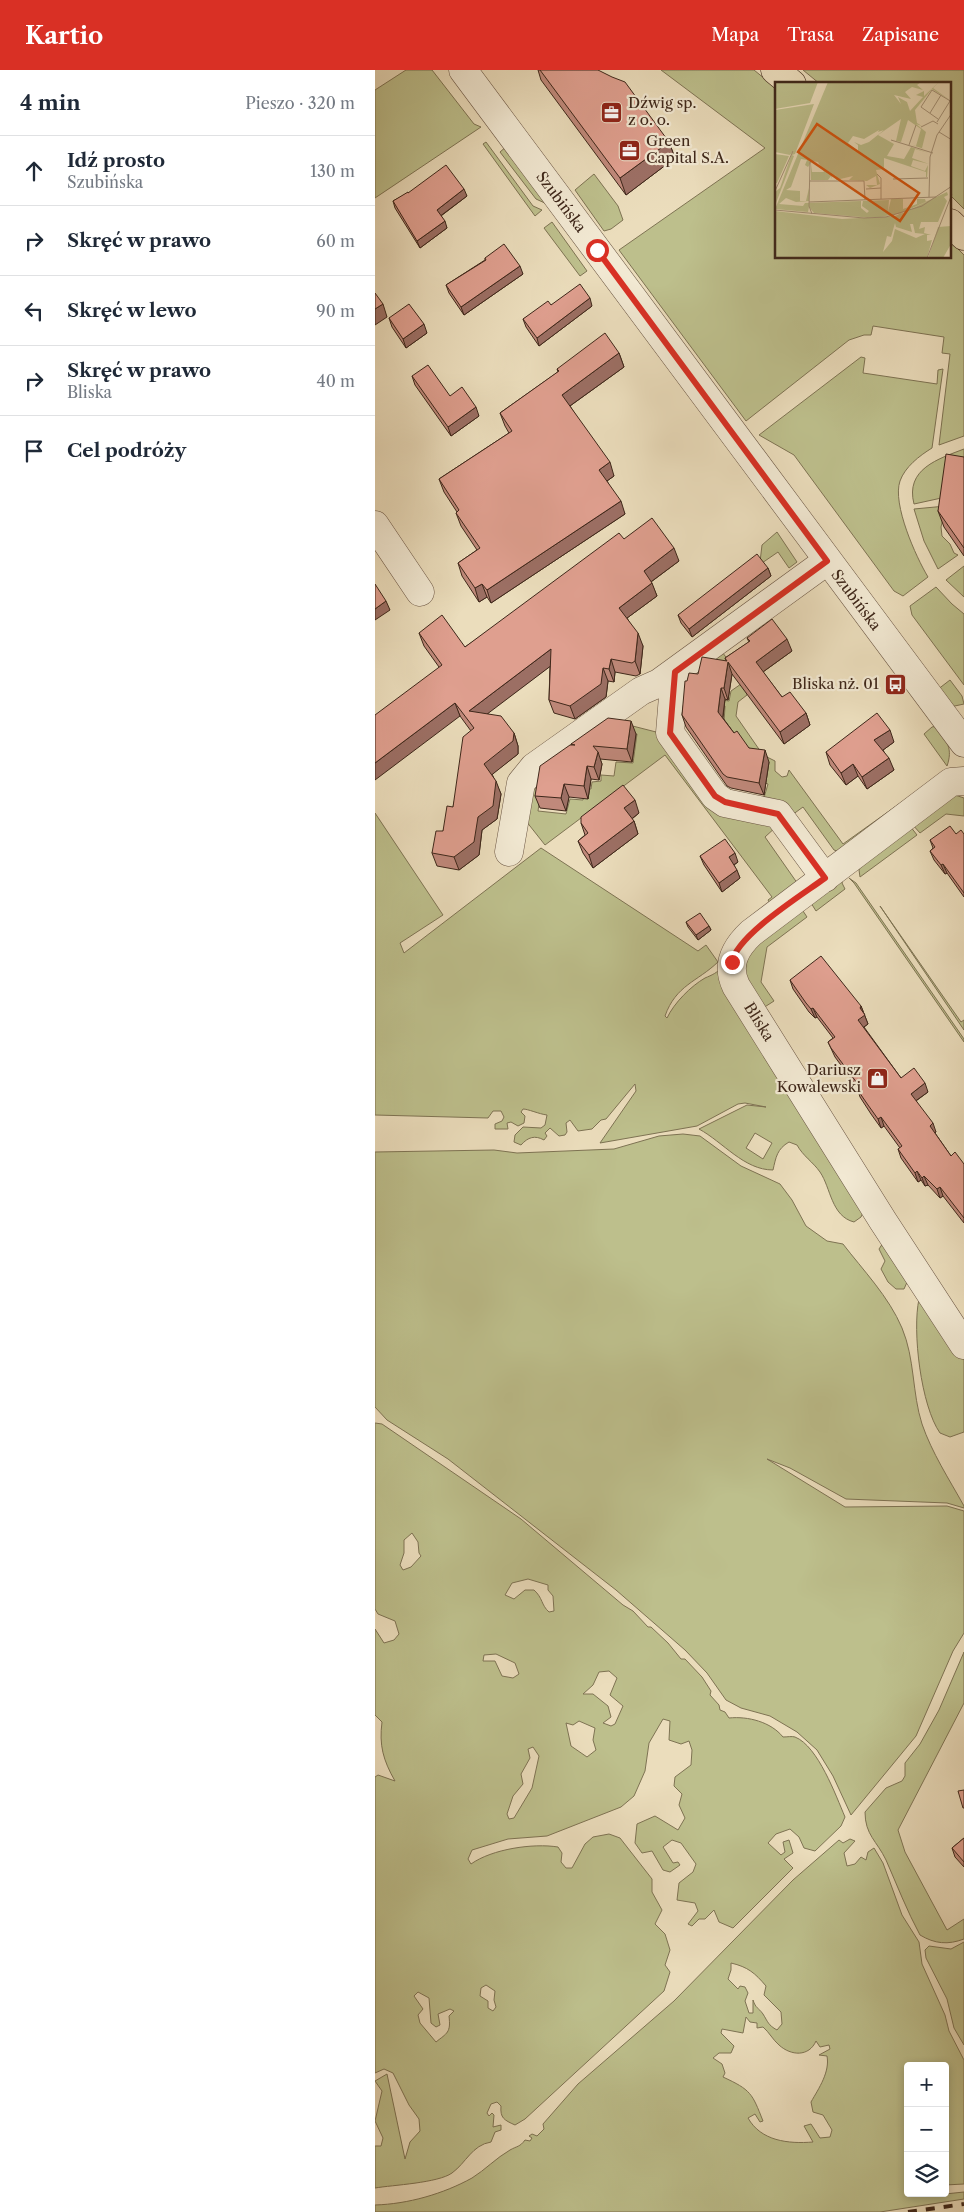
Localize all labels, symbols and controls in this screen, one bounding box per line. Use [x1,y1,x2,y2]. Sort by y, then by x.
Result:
text: Kartio [25,21,103,50]
text: Mapa [711,24,759,46]
text: Trasa [787,24,834,46]
text: Zapisane [862,24,939,46]
inset map [775,82,951,259]
text: 4 min [20,90,81,115]
text: Pieszo · 320 m [245,93,355,113]
place label: Dźwig sp. z o. o. [628,93,697,129]
office icon: Dźwig sp. z o. o. [600,100,624,124]
place label: Green Capital S.A. [646,131,729,167]
office icon: Green Capital S.A. [618,138,642,162]
text: Idź prosto [67,149,165,172]
icon: ahead [20,157,48,185]
text: 130 m [310,161,355,181]
street label: Szubińska [532,167,591,236]
text: Szubińska [67,172,143,192]
icon: right [20,227,48,255]
text: Skręć w prawo [67,229,211,252]
text: 60 m [316,231,355,251]
route start [586,239,609,262]
icon: left [20,297,48,325]
text: Skręć w lewo [67,299,197,322]
text: 90 m [316,301,355,321]
text: Skręć w prawo [67,359,211,382]
icon: right [20,367,48,395]
text: 40 m [316,371,355,391]
text: Bliska [67,382,112,402]
icon: arrive [20,437,48,465]
text: Cel podróży [67,439,186,462]
street label: Szubińska [827,565,886,634]
bus stop icon: Bliska nż. 01 [883,672,907,696]
place label: Bliska nż. 01 [792,674,880,693]
route end [721,951,744,974]
street label: Bliska [740,999,779,1045]
place label: Dariusz Kowalewski [777,1060,861,1096]
shop icon: Dariusz Kowalewski [865,1067,889,1091]
map controls [904,2062,949,2197]
button: + [904,2062,949,2107]
button: − [904,2107,949,2152]
button: layers [904,2152,949,2197]

